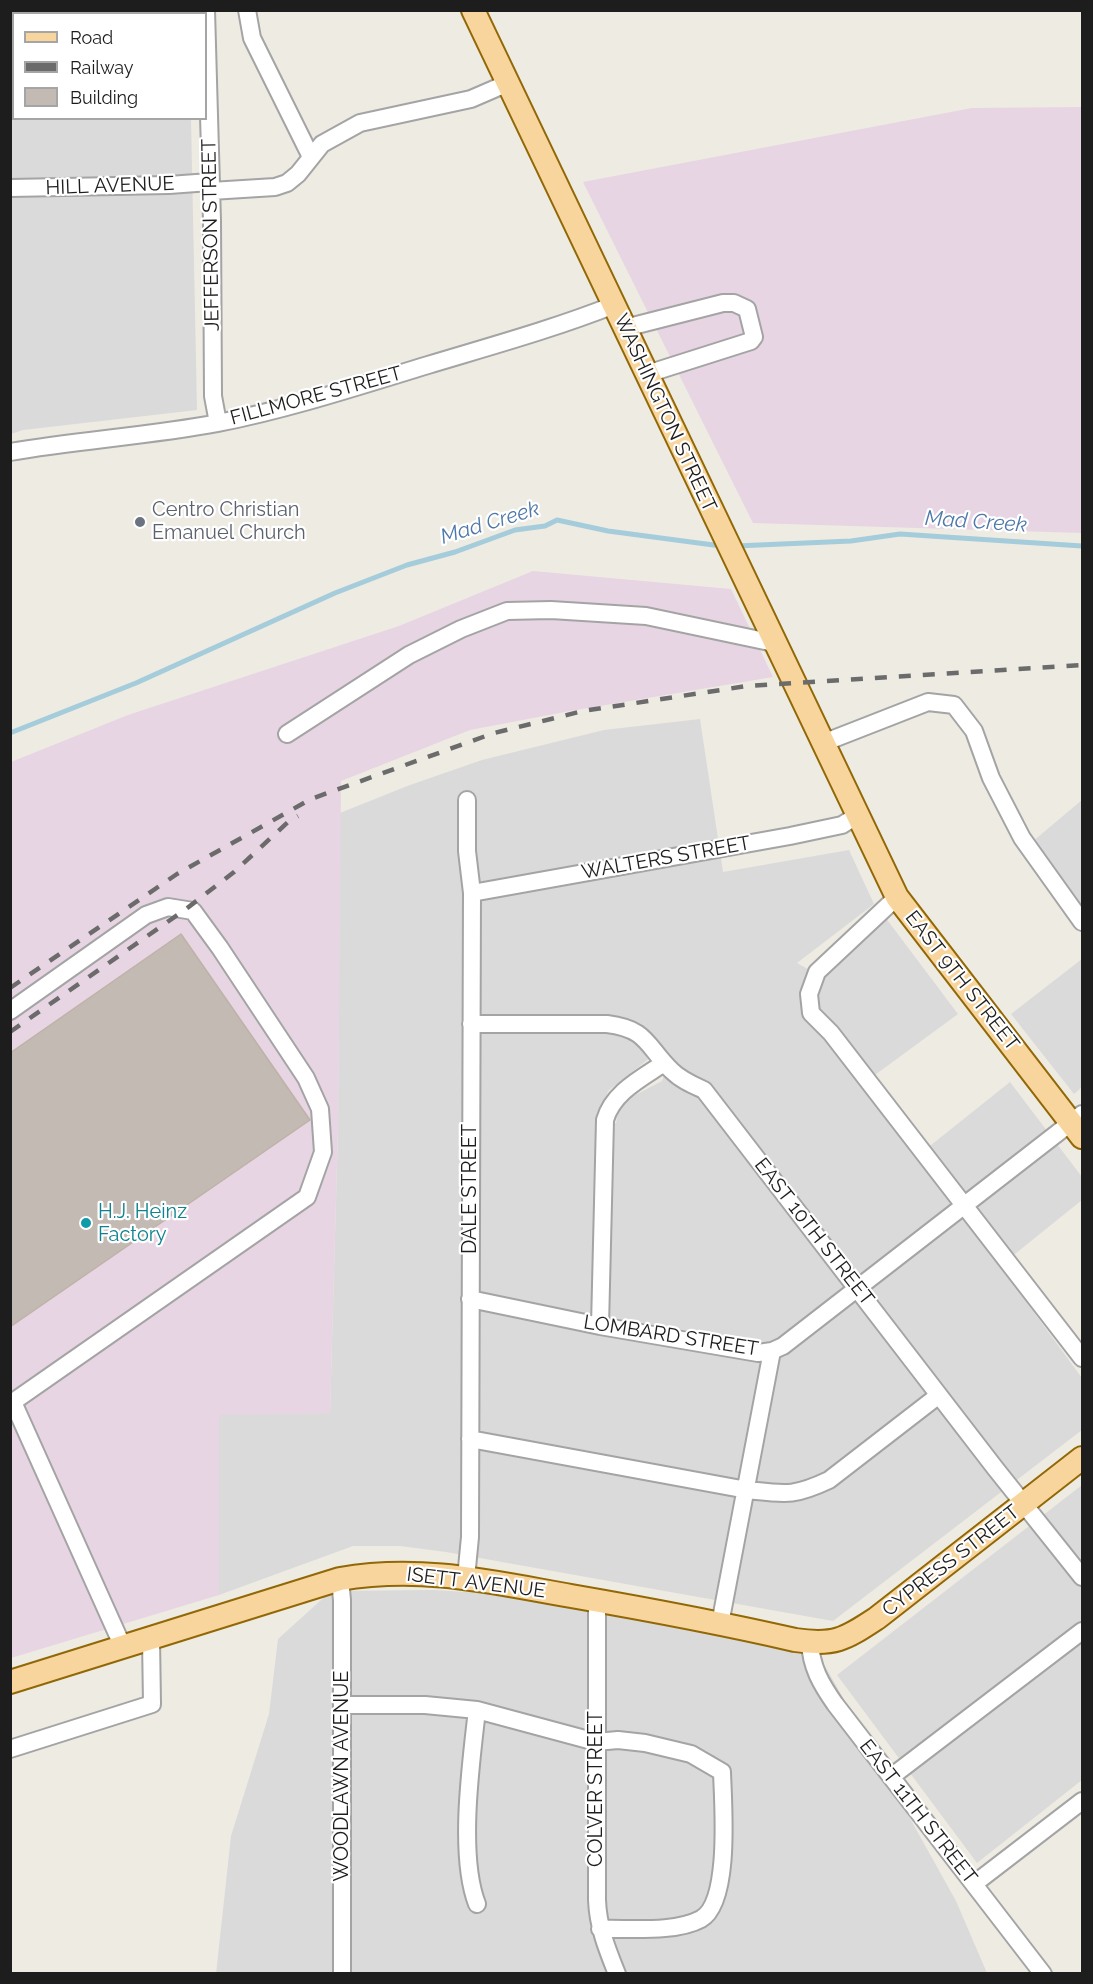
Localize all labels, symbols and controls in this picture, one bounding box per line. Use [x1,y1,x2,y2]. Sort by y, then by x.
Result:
legend [12,12,207,120]
text: Road [70,27,113,48]
text: Railway [70,57,134,78]
text: Building [70,87,138,108]
street label: JEFFERSON STREET [197,139,225,331]
street label: HILL AVENUE [45,172,175,200]
street label: WASHINGTON STREET [609,310,721,516]
street label: FILLMORE STREET [227,362,405,430]
water label: Mad Creek [437,496,543,550]
place label: Centro Christian Emanuel Church [152,498,306,545]
water label: Mad Creek [924,506,1028,538]
marker: Centro Christian Emanuel Church [133,515,147,529]
street label: WALTERS STREET [580,831,752,885]
street label: EAST 9TH STREET [900,906,1024,1056]
street label: DALE STREET [458,1124,482,1254]
street label: EAST 10TH STREET [749,1154,879,1310]
place label: H.J. Heinz Factory [98,1200,187,1247]
marker: H.J. Heinz Factory [79,1216,93,1230]
street label: LOMBARD STREET [582,1310,760,1362]
street label: CYPRESS STREET [878,1500,1024,1622]
street label: ISETT AVENUE [405,1563,547,1603]
street label: WOODLAWN AVENUE [330,1670,354,1882]
street label: COLVER STREET [584,1711,608,1867]
street label: EAST 11TH STREET [854,1735,982,1889]

